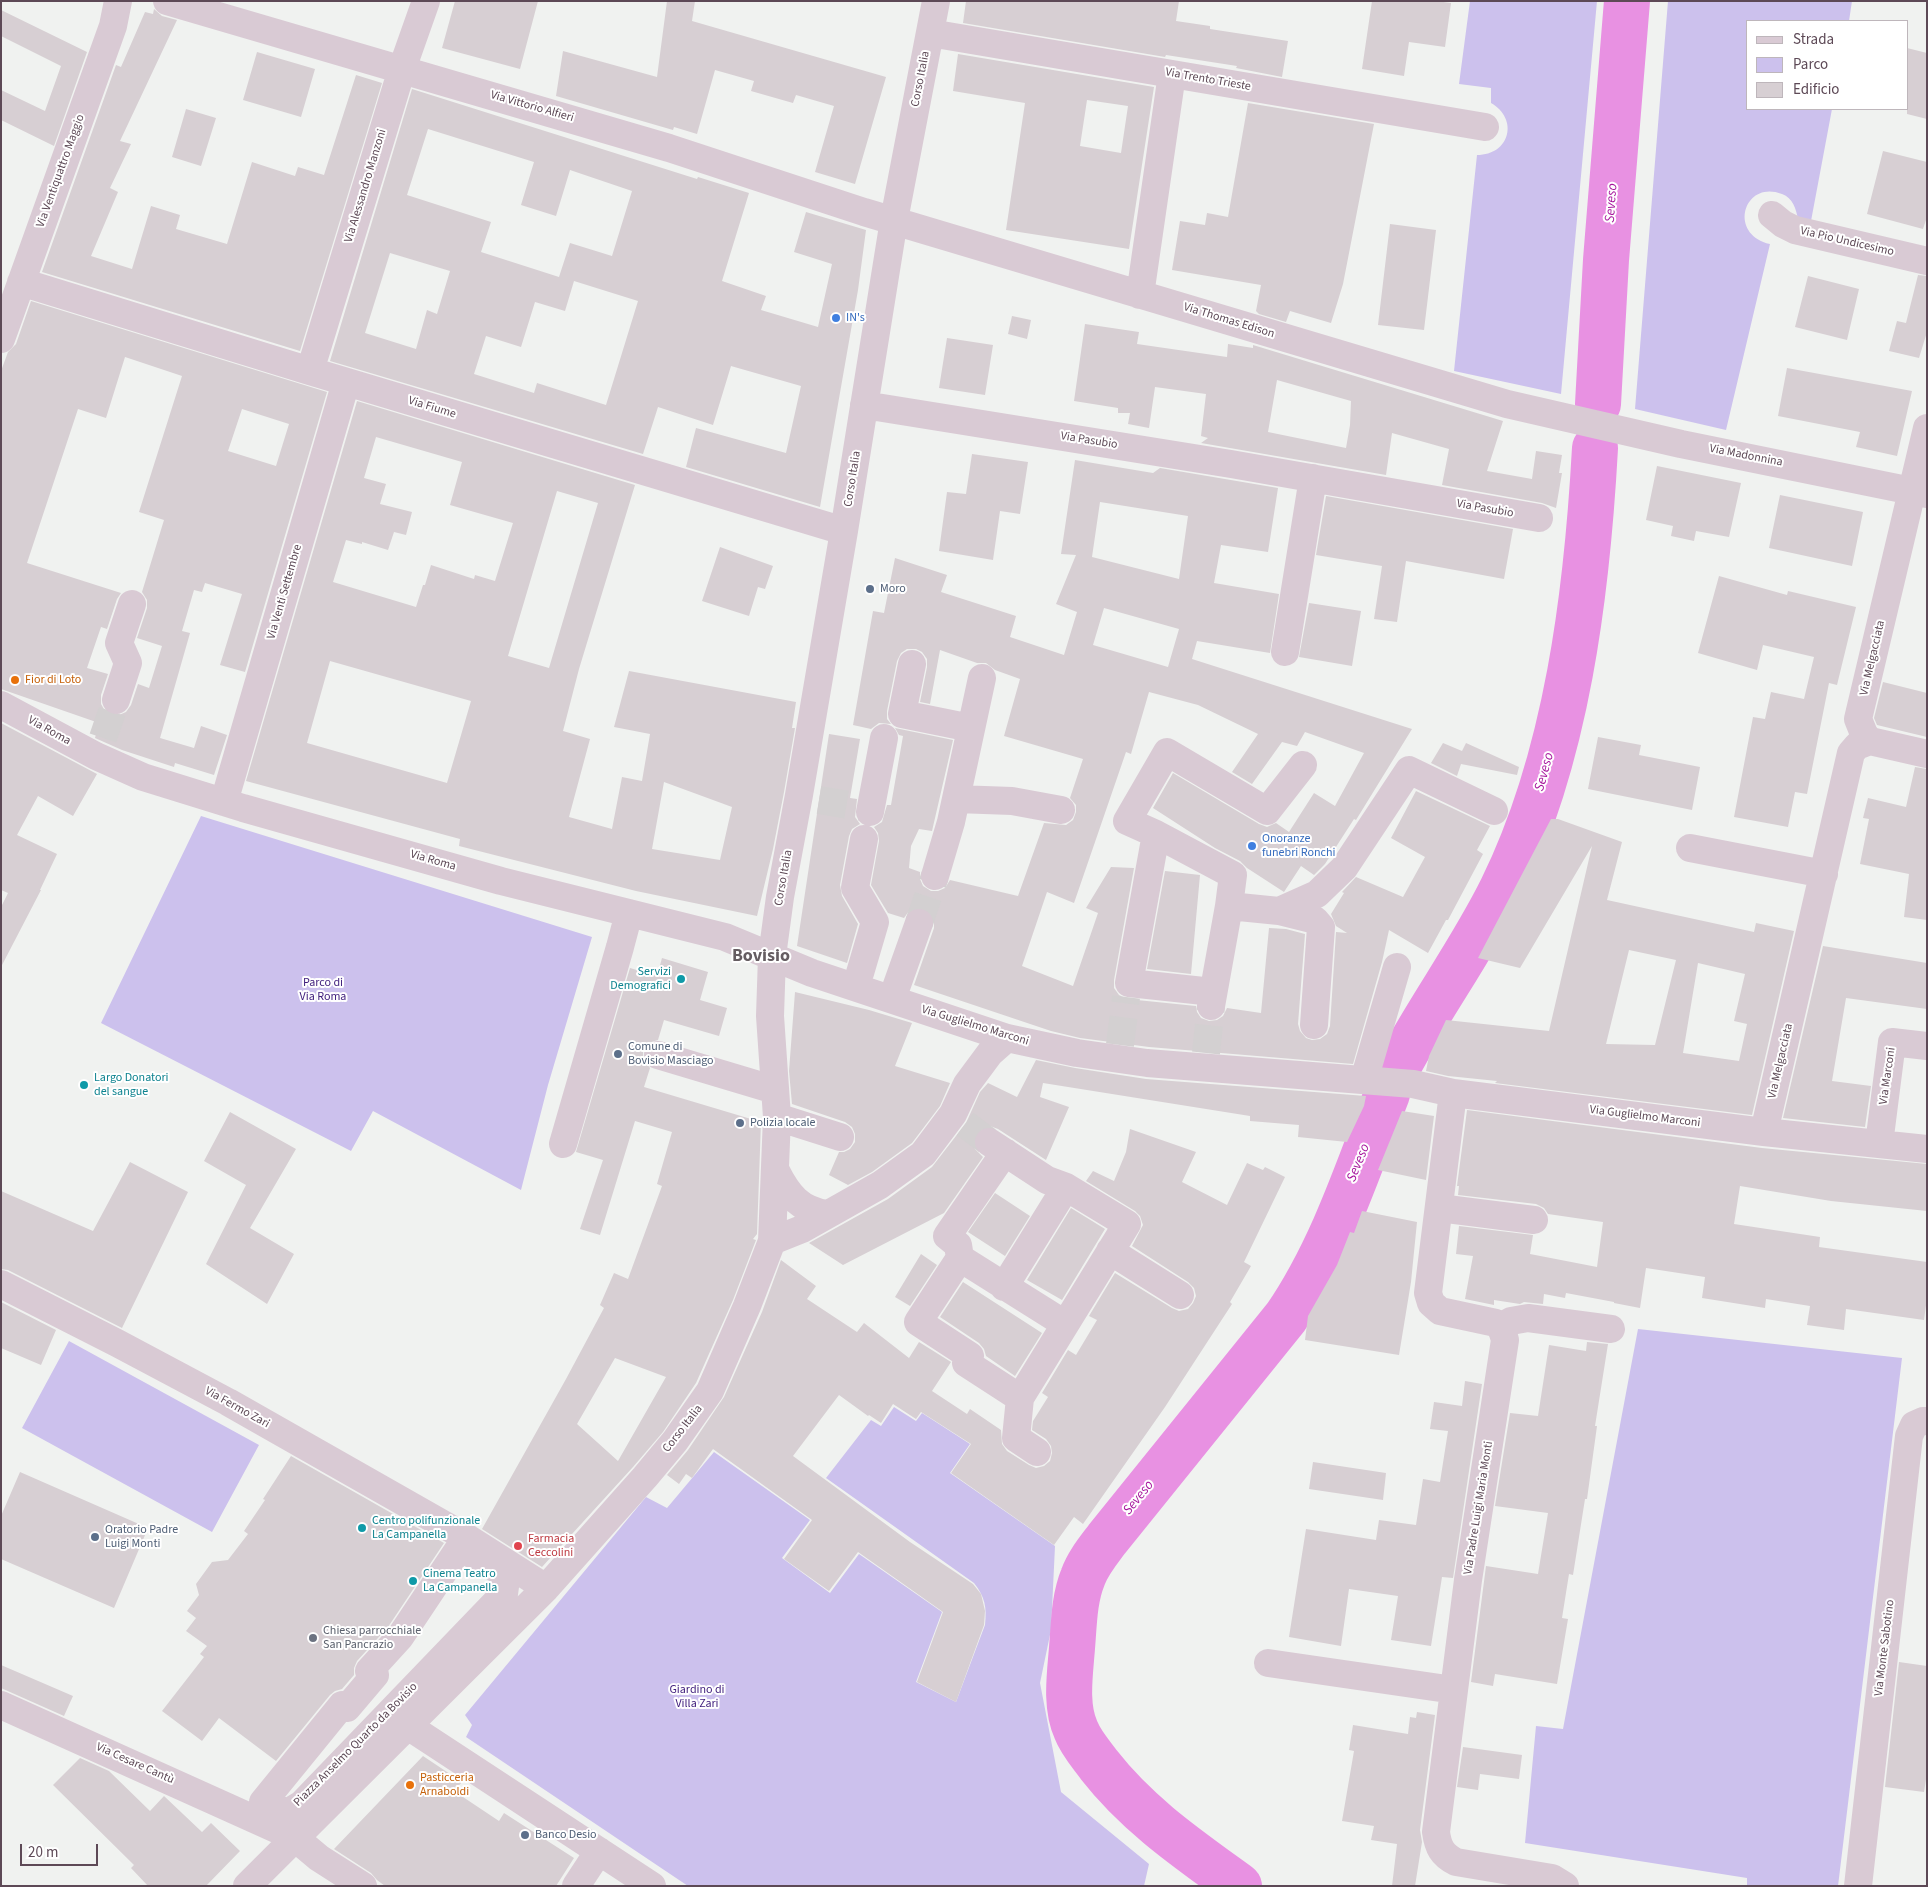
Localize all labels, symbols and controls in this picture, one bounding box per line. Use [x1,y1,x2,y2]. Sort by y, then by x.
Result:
legend [1746,20,1908,110]
text: Strada [1793,29,1834,50]
street label: Corso Italia [909,50,933,108]
text: Parco [1793,54,1828,75]
street label: Via Trento Trieste [1164,65,1252,95]
text: Edificio [1793,79,1840,100]
street label: Via Vittorio Alfieri [489,88,575,126]
street label: Via Ventiquattro Maggio [34,112,88,230]
street label: Via Alessandro Manzoni [342,128,390,244]
water label: Seveso [1602,183,1622,223]
street label: Via Pio Undicesimo [1799,224,1895,260]
street label: Via Thomas Edison [1182,300,1276,342]
place label: IN's [846,311,865,325]
marker: IN's [830,312,842,324]
street label: Via Fiume [407,394,457,422]
street label: Via Pasubio [1059,429,1119,453]
street label: Via Madonnina [1708,442,1784,470]
street label: Corso Italia [841,450,865,508]
street label: Via Pasubio [1455,497,1515,521]
street label: Via Venti Settembre [265,543,305,641]
place label: Moro [880,582,906,596]
marker: Moro [864,583,876,595]
street label: Via Melgacciata [1857,619,1889,697]
place label: Fior di Loto [25,673,81,687]
marker: Fior di Loto [9,674,21,686]
street label: Via Roma [25,713,73,749]
water label: Seveso [1532,751,1558,793]
place label: Onoranze funebri Ronchi [1262,832,1335,860]
marker: Onoranze funebri Ronchi [1246,840,1258,852]
street label: Via Roma [409,848,457,874]
street label: Corso Italia [772,849,796,907]
district label: Bovisio [732,946,790,968]
place label: Servizi Demografici [610,965,671,993]
marker: Servizi Demografici [675,973,687,985]
park label: Parco di Via Roma [300,976,346,1004]
street label: Via Guglielmo Marconi [920,1003,1030,1049]
street label: Via Melgacciata [1765,1022,1797,1100]
place label: Comune di Bovisio Masciago [628,1040,714,1068]
street label: Via Marconi [1877,1046,1899,1106]
marker: Comune di Bovisio Masciago [612,1048,624,1060]
place label: Largo Donatori del sangue [94,1071,169,1099]
marker: Largo Donatori del sangue [78,1079,90,1091]
street label: Via Guglielmo Marconi [1589,1103,1701,1131]
place label: Polizia locale [750,1116,815,1130]
marker: Polizia locale [734,1117,746,1129]
water label: Seveso [1344,1142,1374,1184]
street label: Via Fermo Zari [202,1384,272,1432]
street label: Corso Italia [660,1402,706,1456]
street label: Via Padre Luigi Maria Monti [1461,1440,1497,1576]
water label: Seveso [1120,1477,1158,1519]
place label: Centro polifunzionale La Campanella [372,1514,480,1542]
marker: Centro polifunzionale La Campanella [356,1522,368,1534]
place label: Oratorio Padre Luigi Monti [105,1523,178,1551]
marker: Oratorio Padre Luigi Monti [89,1531,101,1543]
place label: Farmacia Ceccolini [528,1532,574,1560]
marker: Farmacia Ceccolini [512,1540,524,1552]
place label: Cinema Teatro La Campanella [423,1567,497,1595]
marker: Cinema Teatro La Campanella [407,1575,419,1587]
street label: Via Monte Sabotino [1872,1599,1898,1697]
place label: Chiesa parrocchiale San Pancrazio [323,1624,421,1652]
marker: Chiesa parrocchiale San Pancrazio [307,1632,319,1644]
street label: Piazza Anselmo Quarto da Bovisio [291,1680,421,1810]
park label: Giardino di Villa Zari [669,1683,725,1711]
street label: Via Cesare Cantù [94,1740,176,1788]
place label: Pasticceria Arnaboldi [420,1771,474,1799]
marker: Pasticceria Arnaboldi [404,1779,416,1791]
place label: Banco Desio [535,1828,597,1842]
marker: Banco Desio [519,1829,531,1841]
scale bar [22,1834,100,1866]
text: 20 m [28,1842,58,1863]

